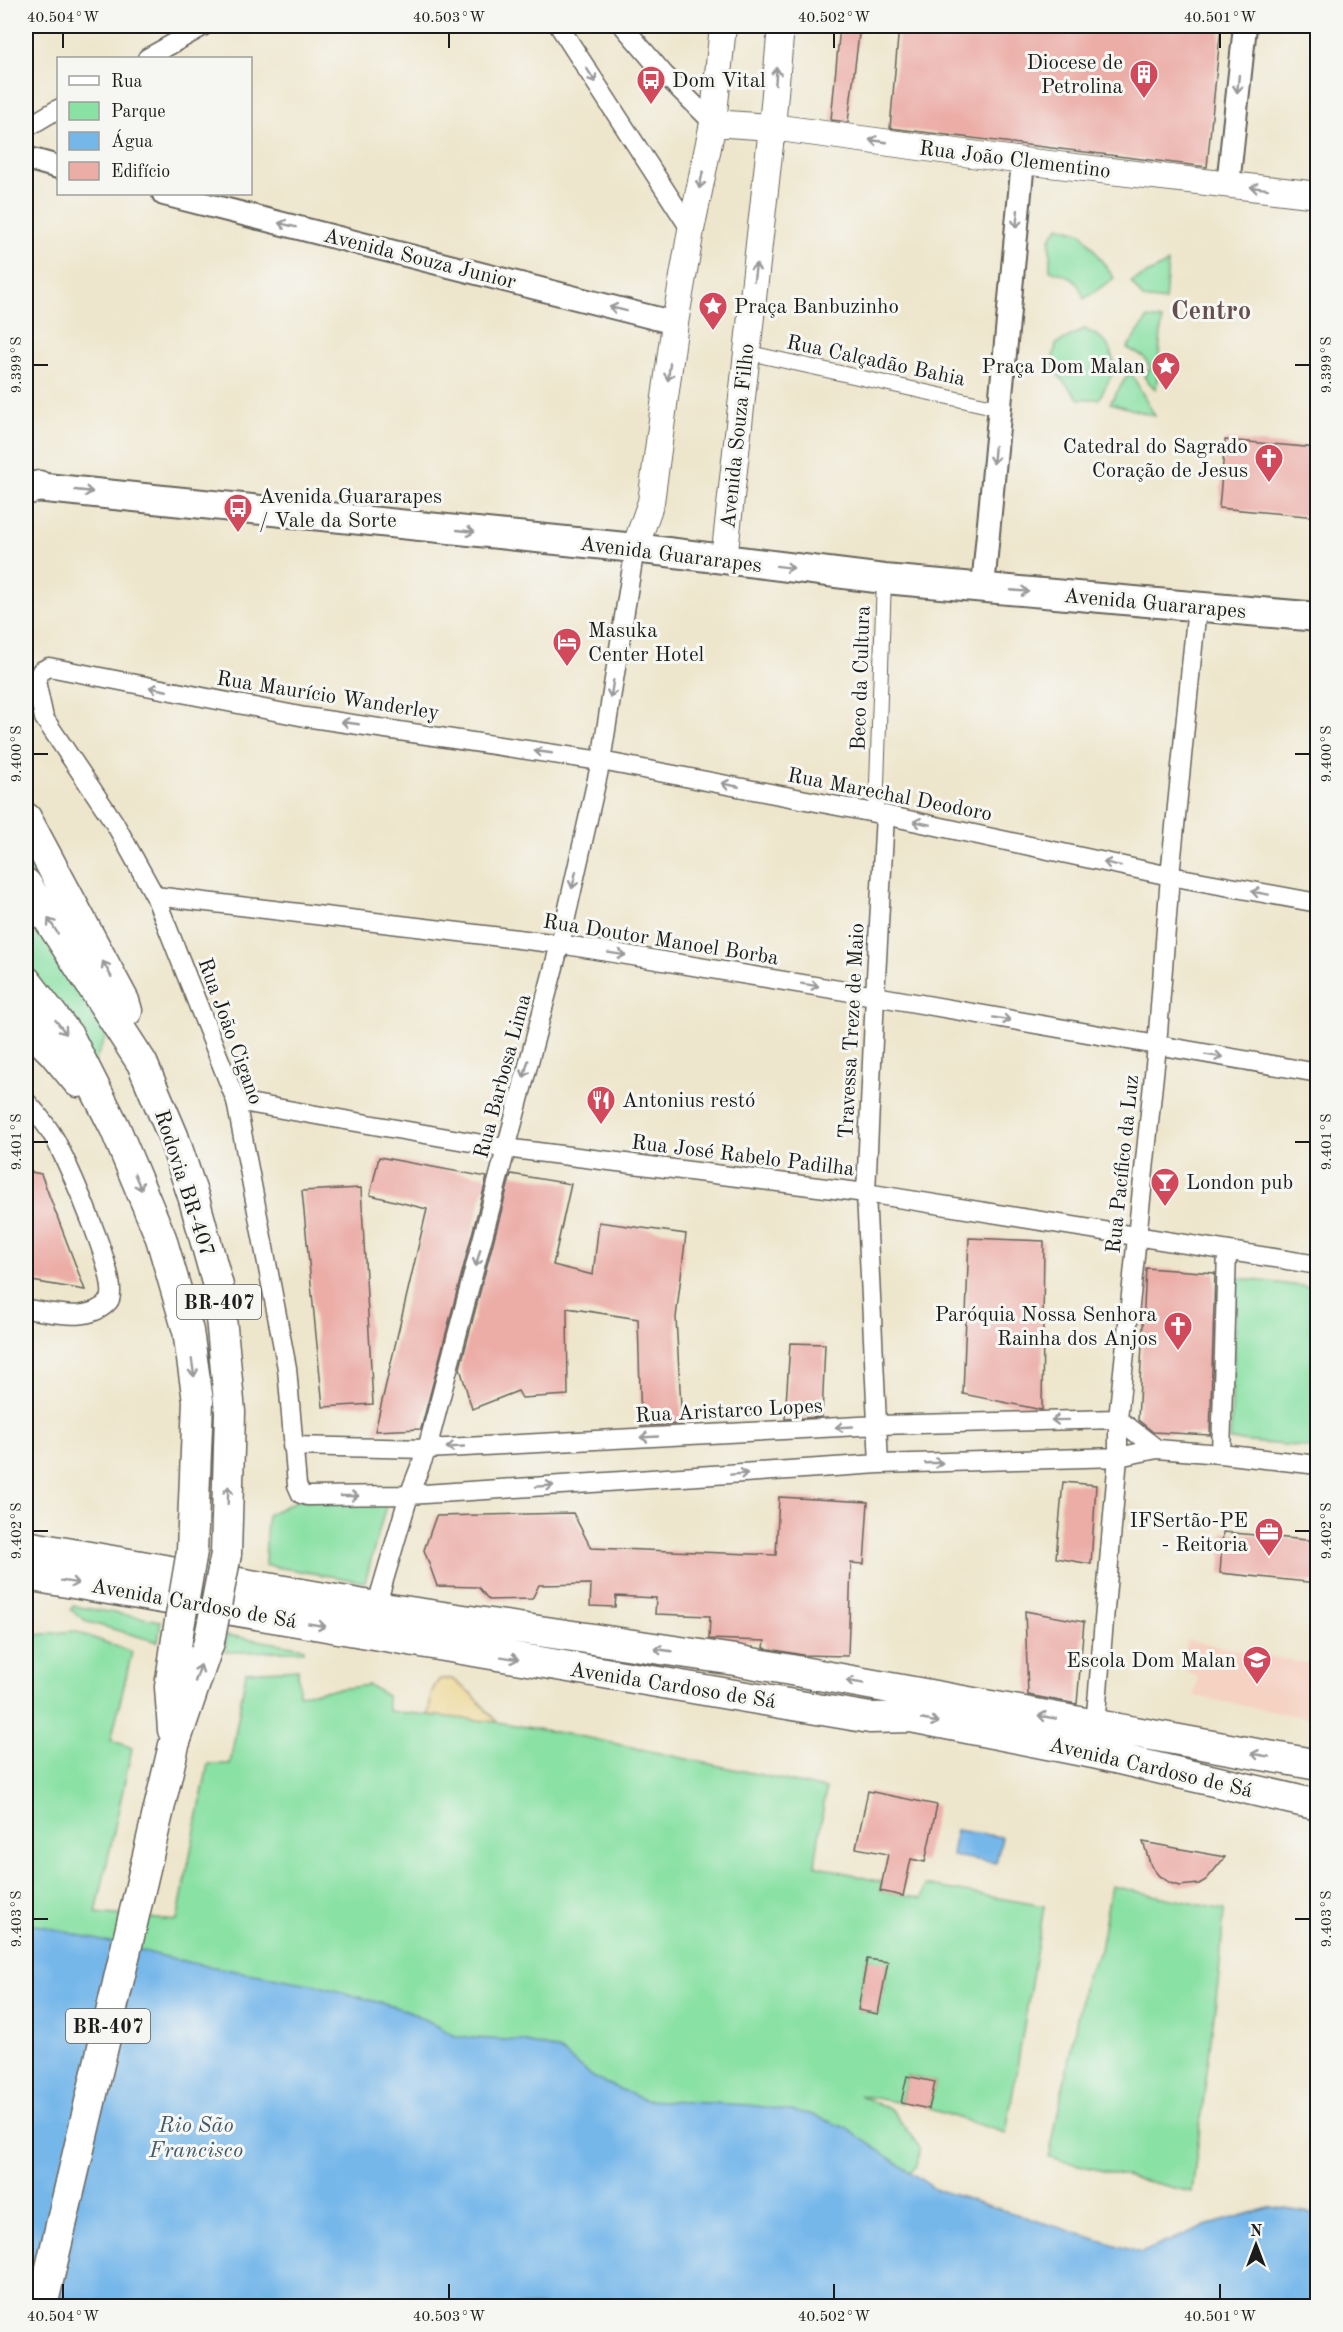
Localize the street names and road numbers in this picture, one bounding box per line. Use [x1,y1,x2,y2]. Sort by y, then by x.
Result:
street label: Rua João Clementino [918,138,1112,183]
street label: Avenida Souza Junior [321,225,518,294]
street label: Rua Calçadão Bahia [784,332,967,391]
street label: Avenida Souza Filho [718,342,759,530]
street label: Avenida Guararapes [579,534,763,577]
street label: Avenida Guararapes [1063,586,1247,623]
street label: Beco da Cultura [848,605,875,751]
street label: Rua Maurício Wanderley [215,668,441,724]
street label: Rua Marechal Deodoro [786,765,994,826]
street label: Rua Doutor Manoel Borba [541,911,780,969]
street label: Travessa Treze de Maio [836,923,869,1140]
street label: Rua João Cigano [193,955,266,1108]
street label: Rua Barbosa Lima [471,992,536,1161]
street label: Rua Pacífico da Luz [1104,1074,1143,1254]
street label: Rodovia BR-407 [150,1108,217,1259]
street label: Rua José Rabelo Padilha [630,1132,856,1181]
road number: BR-407 [177,1285,261,1319]
street label: Rua Aristarco Lopes [635,1396,823,1427]
street label: Avenida Cardoso de Sá [89,1576,298,1633]
street label: Avenida Cardoso de Sá [568,1660,777,1713]
street label: Avenida Cardoso de Sá [1047,1735,1255,1802]
road number: BR-407 [66,2009,150,2043]

